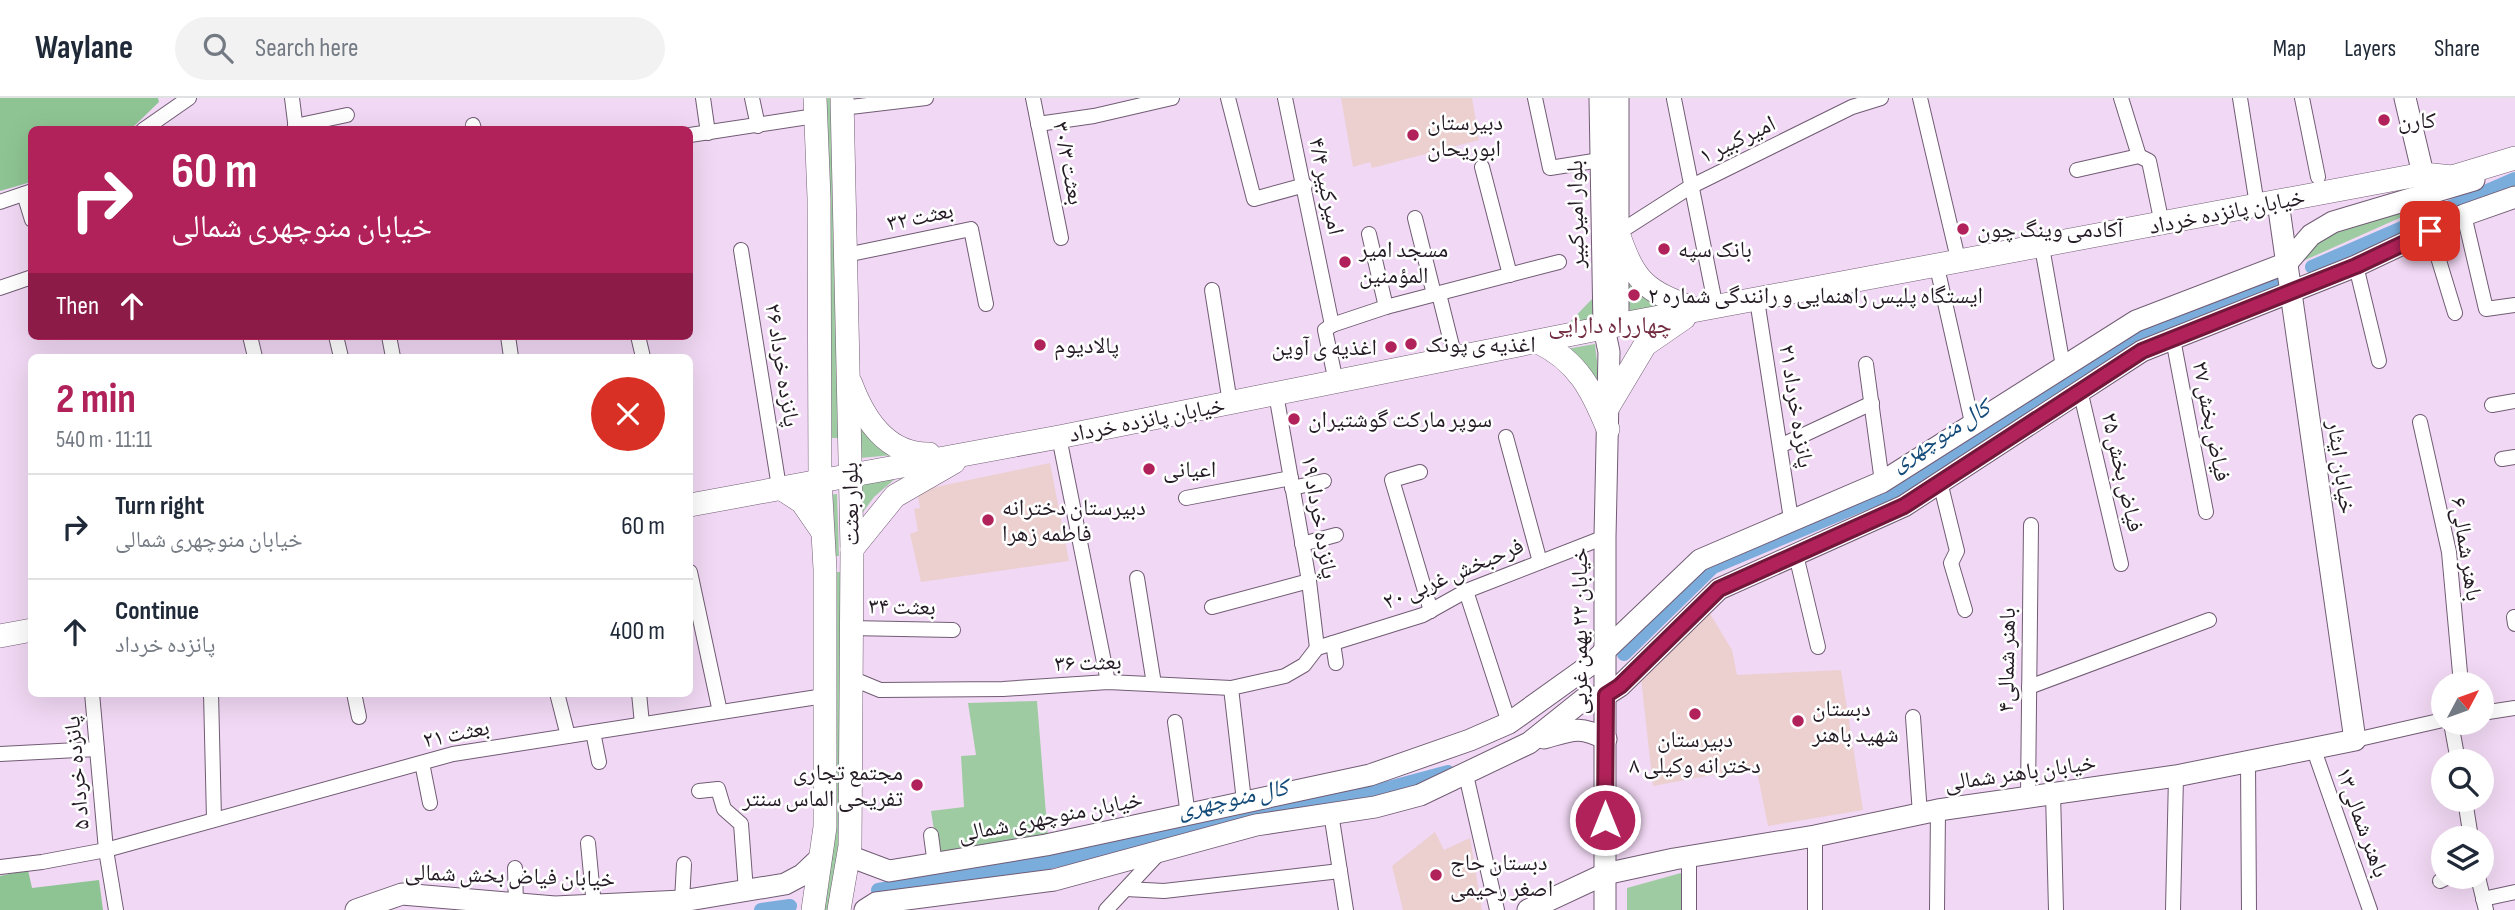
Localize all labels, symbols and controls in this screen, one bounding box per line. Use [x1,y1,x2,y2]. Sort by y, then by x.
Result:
search box [175,17,665,80]
text: Waylane [35,28,133,68]
icon: search [199,29,237,67]
text: Search here [255,33,358,64]
text: Map [2273,34,2306,63]
text: Layers [2344,34,2396,63]
text: Share [2434,34,2480,63]
place label: کارن [2398,107,2436,135]
place label: دبیرستان ابوریحان [1427,109,1503,163]
street label: امیرکبیر ۱ [1695,109,1780,170]
marker: کارن [2376,112,2392,128]
street label: بعثت ۳۰/۳ [1046,119,1090,207]
marker: دبیرستان ابوریحان [1405,127,1421,143]
street label: امیرکبیر ۴/۴ [1302,135,1350,237]
text: 60 m [171,143,258,202]
icon: right [56,154,147,245]
street label: بلوار امیرکبیر [1561,160,1591,269]
street label: خیابان پانزده خرداد [2147,183,2308,241]
street label: بعثت ۳۲ [884,196,956,238]
pin [2400,201,2460,261]
text: خیابان منوچهری شمالی [171,208,432,247]
icon: arrive [2411,212,2449,250]
place label: آکادمی وینگ چون [1977,216,2124,244]
marker: آکادمی وینگ چون [1955,221,1971,237]
place label: مسجد امیر المؤمنین [1358,236,1448,290]
place label: بانک سپه [1678,236,1752,264]
marker: بانک سپه [1656,241,1672,257]
marker: مسجد امیر المؤمنین [1337,254,1353,270]
place label: ایستگاه پلیس راهنمایی و رانندگی شماره ۲ [1648,282,1983,310]
icon: ahead [113,287,151,325]
marker: ایستگاه پلیس راهنمایی و رانندگی شماره ۲ [1626,287,1642,303]
text: Then [56,291,99,322]
street label: پانزده خرداد ۲۶ [758,301,806,429]
district label: چهارراه دارایی [1548,311,1672,340]
place label: اغذیه ی پونک [1425,331,1536,359]
place label: پالادیوم [1054,332,1119,361]
place label: اغذیه ی آوین [1272,334,1377,362]
marker: اغذیه ی پونک [1403,336,1419,352]
marker: پالادیوم [1032,337,1048,353]
marker: اغذیه ی آوین [1383,339,1399,355]
street label: پانزده خرداد ۲۱ [1772,342,1820,470]
street label: فیاض بخش ۲۷ [2186,359,2236,484]
text: 2 min [56,374,136,425]
button: close [591,377,665,451]
street label: خیابان پانزده خرداد [1067,391,1228,449]
water label: کال منوچهری [1885,391,1999,477]
place label: سوپر مارکت گوشتیران [1308,406,1492,434]
street label: فیاض بخش ۲۵ [2095,410,2149,535]
marker: سوپر مارکت گوشتیران [1286,411,1302,427]
street label: خیابان ایثار [2320,417,2361,516]
text: 540 m · 11:11 [56,426,152,454]
street label: پانزده خرداد ۱۹ [1294,453,1344,581]
place label: اعیانی [1163,456,1216,484]
marker: اعیانی [1141,461,1157,477]
street label: بلوار بعثت [836,462,866,546]
text: Turn right [115,491,204,522]
place label: دبیرستان دخترانه فاطمه زهرا [1002,494,1146,548]
street label: باهنر شمالی۶ [2444,495,2488,603]
icon: right [56,508,94,546]
text: 60 m [621,511,665,542]
marker: دبیرستان دخترانه فاطمه زهرا [980,512,996,528]
text: خیابان منوچهری شمالی [115,526,303,554]
street label: فرحبخش غربی ۲۰ [1379,532,1528,616]
street label: خیابان ۲۲ بهمن غربی [1566,547,1594,715]
street label: بعثت ۳۴ [868,592,936,622]
text: Continue [115,596,199,627]
street label: باهنر شمالی۴ [1992,607,2022,713]
icon: ahead [56,613,94,651]
text: 400 m [610,616,665,647]
text: پانزده خرداد [115,631,215,659]
street label: بعثت ۳۶ [1054,648,1122,678]
north arrow [2431,672,2494,735]
map controls [2431,672,2494,889]
place label: دبستان شهید باهنر [1811,695,1899,749]
marker: دبیرستان دخترانه وکیلی ۸ [1687,706,1703,722]
street label: بعثت ۲۱ [420,713,492,755]
marker: دبستان شهید باهنر [1790,713,1806,729]
street label: پانزده خرداد ۵ [58,715,96,831]
place label: دبیرستان دخترانه وکیلی ۸ [1629,726,1761,780]
street label: خیابان باهنر شمالی [1943,749,2098,797]
button: search [2431,749,2494,812]
place label: مجتمع تجاری تفریحی الماس سنتر [741,759,903,813]
street label: باهنر شمالی۱۳ [2329,763,2395,881]
water label: کال منوچهری [1175,772,1295,824]
marker: مجتمع تجاری تفریحی الماس سنتر [909,777,925,793]
position arrow [1568,783,1642,857]
street label: خیابان منوچهری شمالی [955,785,1145,849]
button: layers [2431,826,2494,889]
place label: دبستان حاج اصغر رحیمی [1450,849,1553,903]
street label: خیابان فیاض بخش شمالی [404,858,616,894]
marker: دبستان حاج اصغر رحیمی [1428,867,1444,883]

